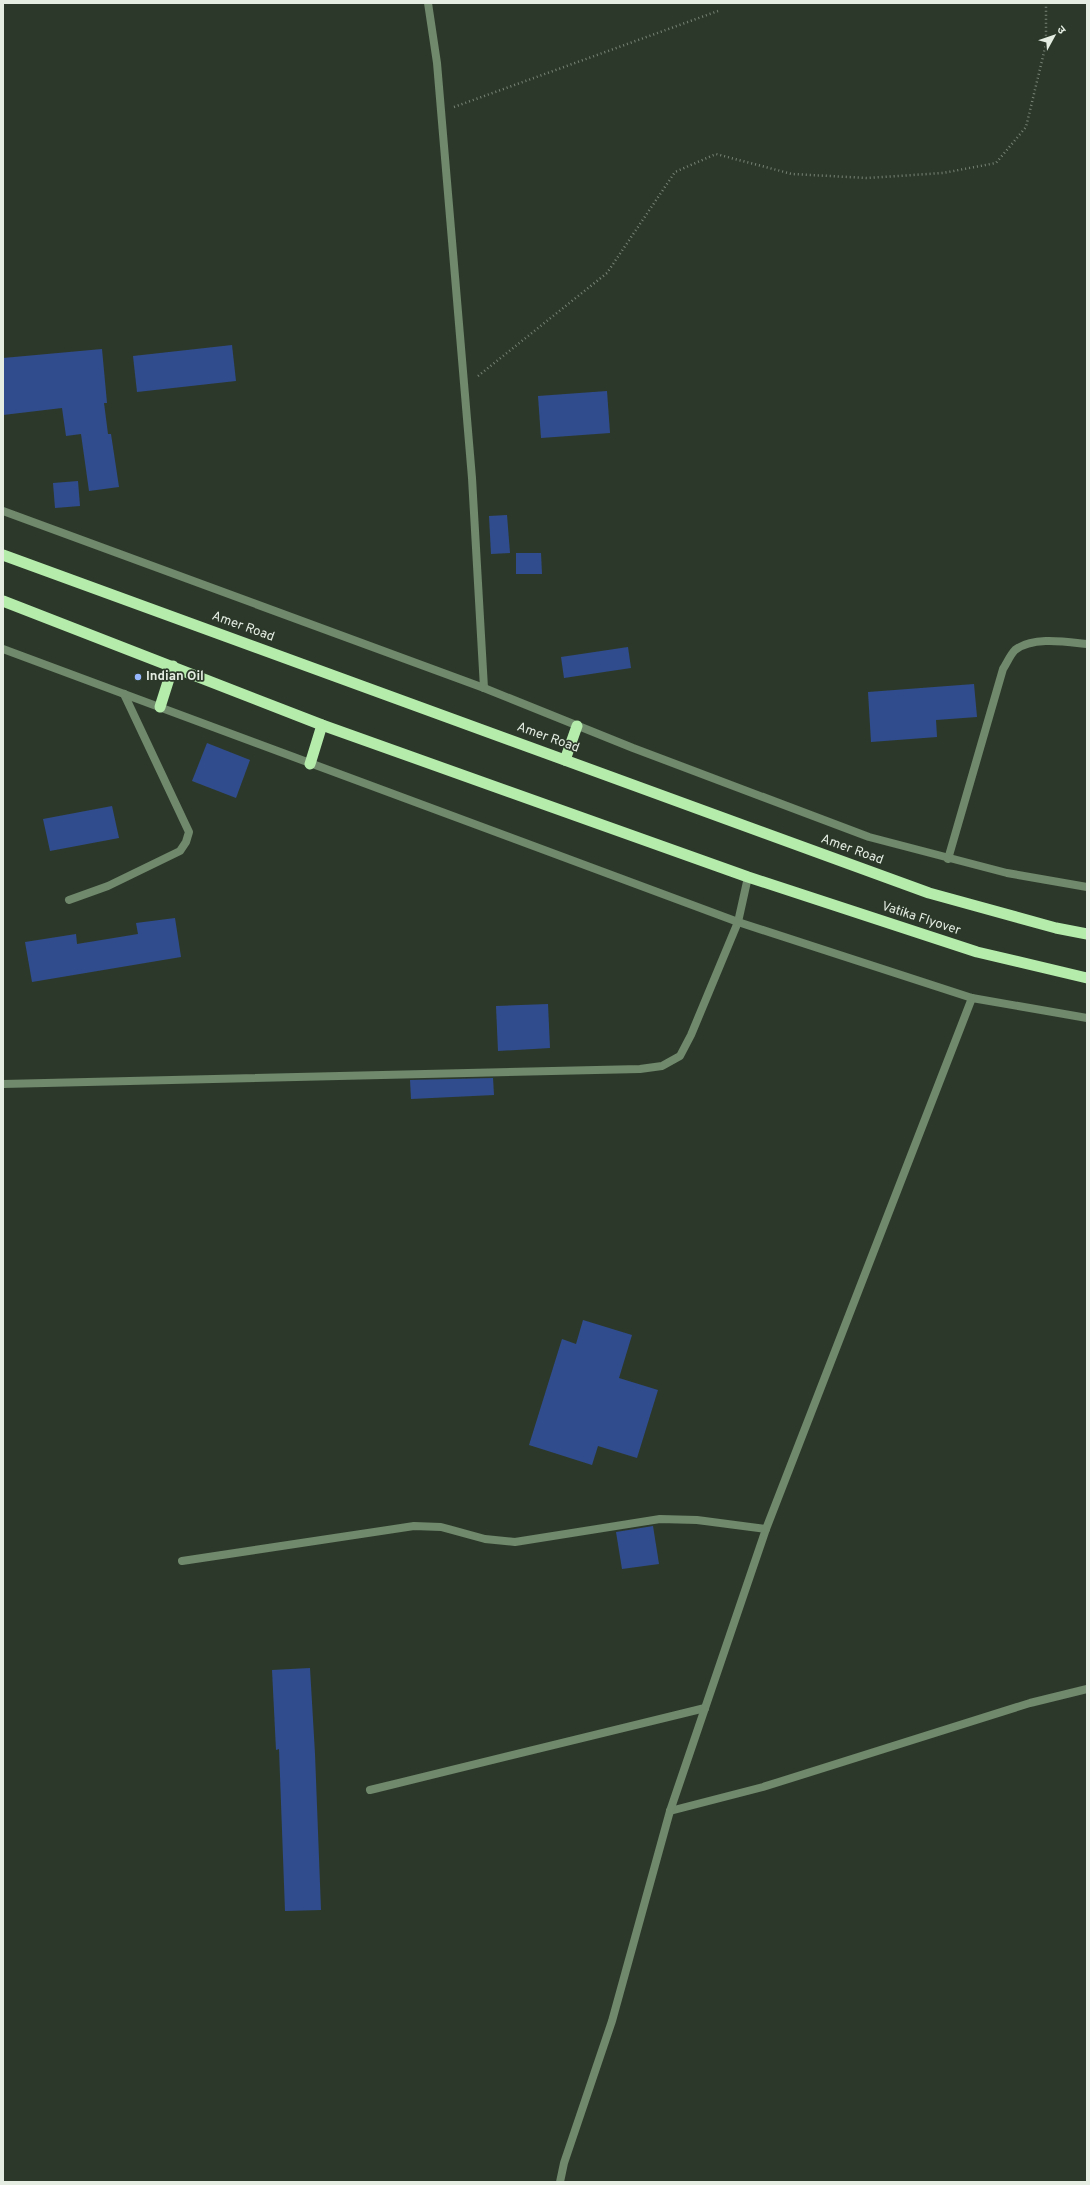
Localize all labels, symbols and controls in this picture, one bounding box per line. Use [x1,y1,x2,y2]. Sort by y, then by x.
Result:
north arrow [1034,16,1074,56]
text: उ [1053,23,1069,38]
street label: Amer Road [210,608,276,646]
place label: Indian Oil [146,669,204,685]
marker: Indian Oil [133,672,143,682]
street label: Amer Road [515,719,581,757]
street label: Amer Road [819,831,885,869]
street label: Vatika Flyover [879,899,963,939]

